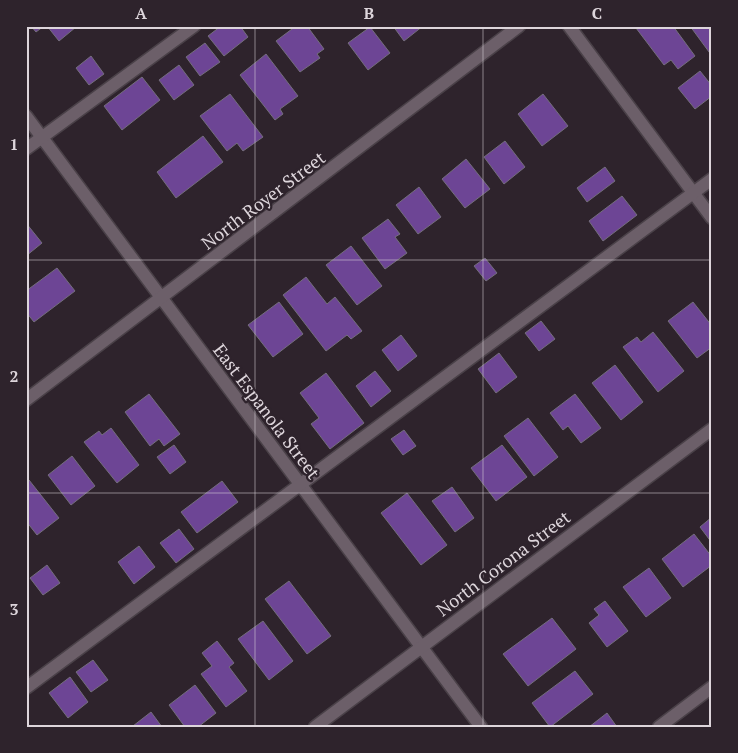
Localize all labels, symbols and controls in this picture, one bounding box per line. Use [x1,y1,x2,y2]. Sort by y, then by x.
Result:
text: A [135,2,147,24]
text: B [364,2,374,24]
text: C [592,2,602,24]
text: 1 [9,133,19,155]
street label: North Royer Street [196,145,330,255]
street label: East Espanola Street [208,338,326,484]
text: 2 [9,365,19,387]
street label: North Corona Street [431,505,575,621]
text: 3 [9,598,19,620]

